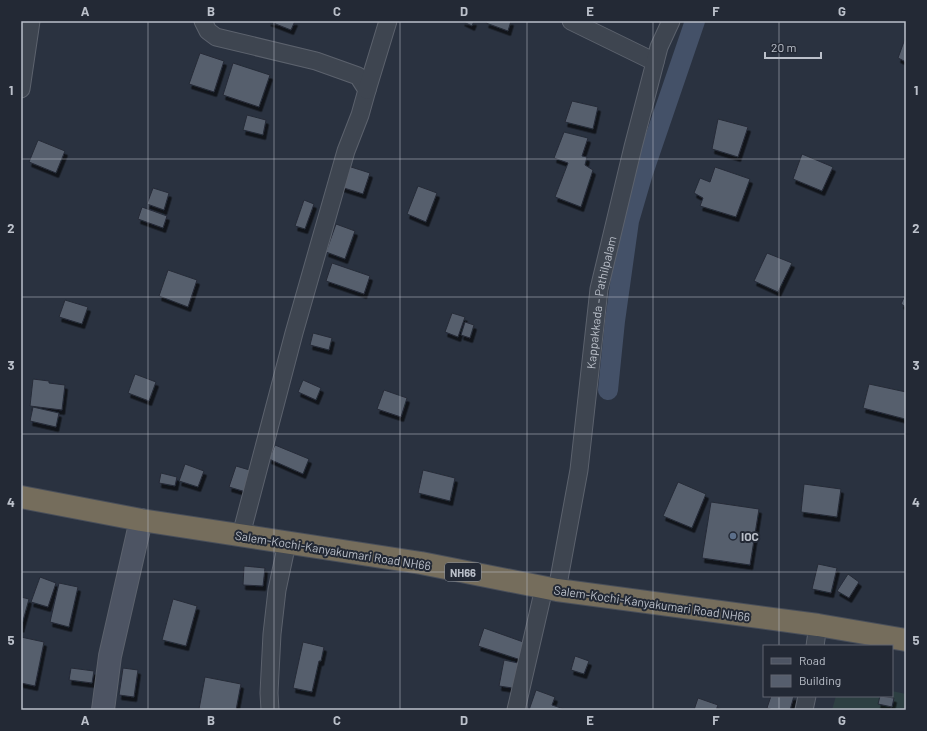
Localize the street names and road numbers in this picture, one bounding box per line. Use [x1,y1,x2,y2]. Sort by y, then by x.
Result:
street label: Kappakkada - Pathilpalam [583,235,618,370]
street label: Salem-Kochi-Kanyakumari Road NH66 [234,528,432,572]
road number: NH66 [445,563,481,581]
street label: Salem-Kochi-Kanyakumari Road NH66 [553,582,751,624]

